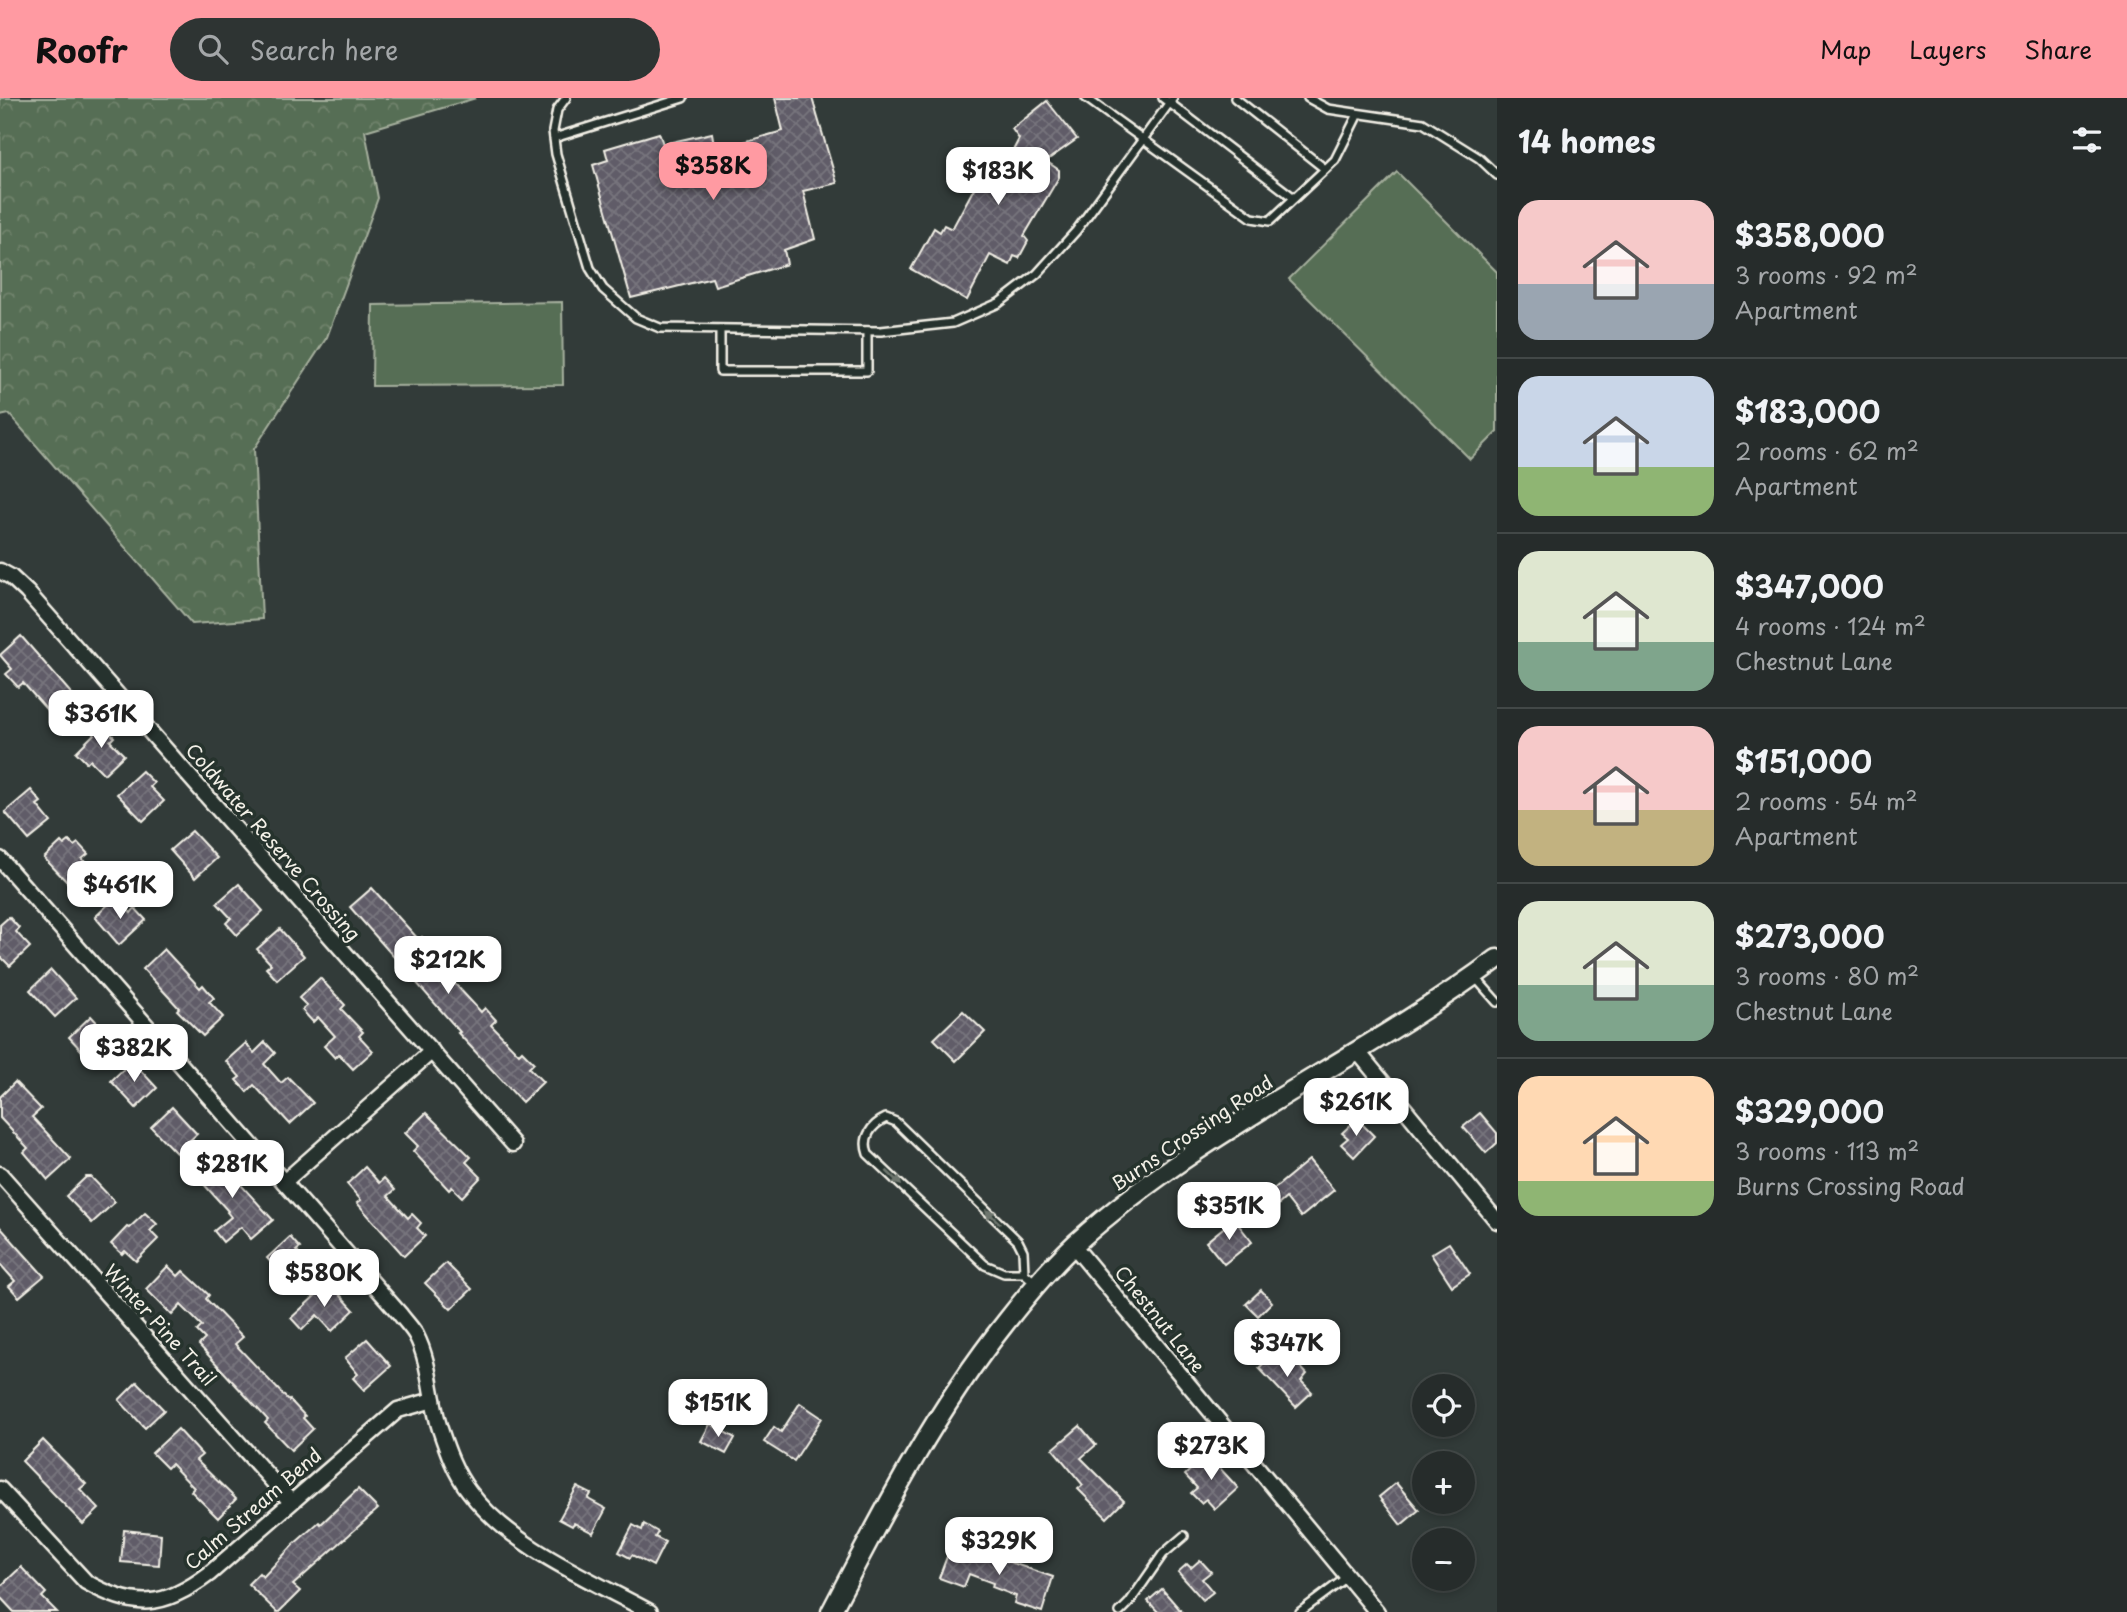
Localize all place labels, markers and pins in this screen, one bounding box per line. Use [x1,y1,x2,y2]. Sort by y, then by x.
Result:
pin: $358K [664,142,762,202]
pin: $183K [949,148,1047,207]
pin: $361K [52,690,150,750]
pin: $461K [71,862,169,921]
pin: $212K [399,936,497,996]
pin: $382K [85,1024,183,1084]
pin: $261K [1307,1079,1405,1138]
pin: $281K [183,1140,281,1200]
pin: $351K [1180,1182,1278,1242]
pin: $580K [275,1250,373,1309]
pin: $347K [1238,1320,1336,1379]
pin: $151K [669,1380,767,1439]
pin: $273K [1162,1422,1260,1482]
pin: $329K [950,1518,1048,1577]

